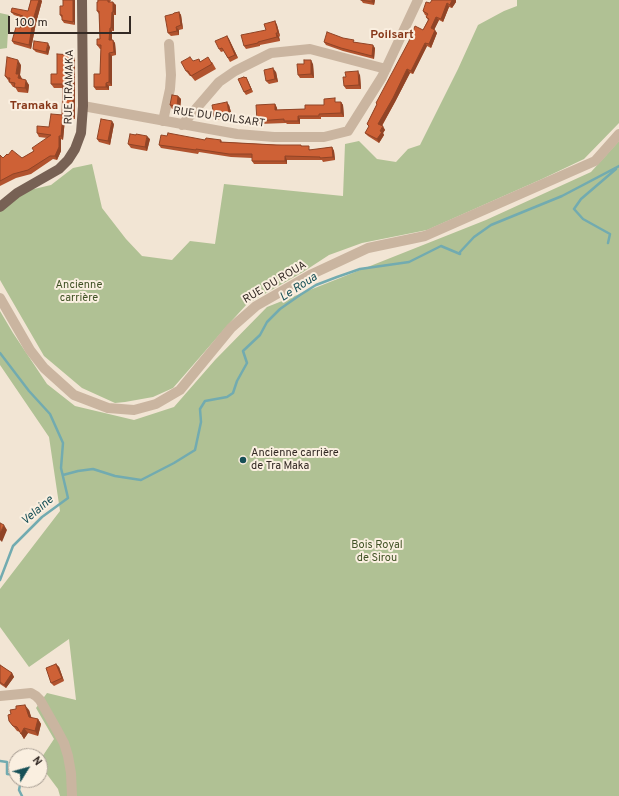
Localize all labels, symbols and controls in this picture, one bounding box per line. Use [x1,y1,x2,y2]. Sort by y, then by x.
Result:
scale bar [10,8,133,34]
text: 100 m [15,15,48,31]
district label: Poilsart [370,29,414,43]
street label: RUE TRAMAKA [63,49,77,125]
district label: Tramaka [10,100,58,114]
street label: RUE DU POILSART [172,105,266,131]
street label: RUE DU ROUA [241,259,309,307]
water label: Le Roua [278,271,320,305]
park label: Ancienne carrière [56,279,102,305]
place label: Ancienne carrière de Tra Maka [251,447,339,473]
marker: Ancienne carrière de Tra Maka [238,455,248,465]
water label: Velaine [19,493,57,529]
park label: Bois Royal de Sirou [351,539,403,565]
north arrow [8,748,48,788]
text: N [29,754,45,769]

